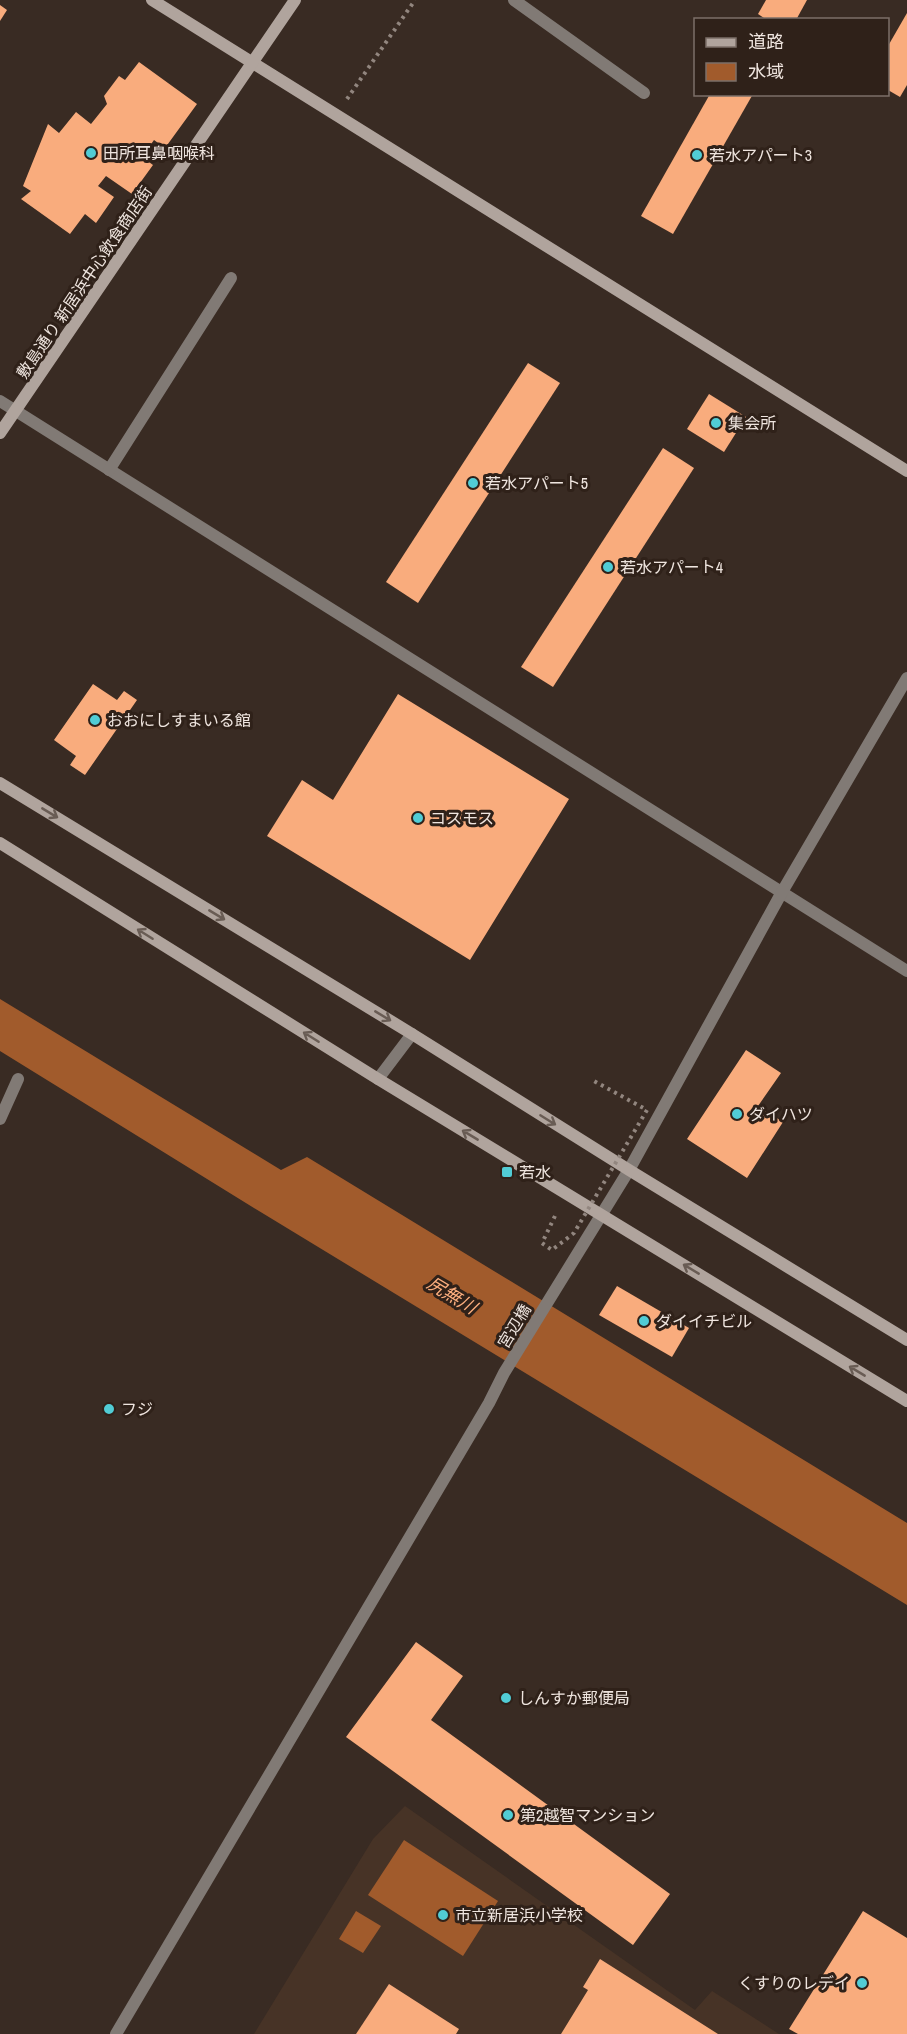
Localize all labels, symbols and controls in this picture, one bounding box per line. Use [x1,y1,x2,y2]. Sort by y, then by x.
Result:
legend [694,18,889,96]
text: 道路 [748,29,784,54]
text: 水域 [748,59,784,84]
place label: 田所耳鼻咽喉科 [103,142,215,164]
place label: 若水アパート3 [709,144,812,166]
marker: 田所耳鼻咽喉科 [84,146,98,160]
marker: 若水アパート3 [690,148,704,162]
street label: 敷島通り 新居浜中心飲食商店街 [11,181,157,383]
place label: 集会所 [728,412,776,434]
marker: 集会所 [709,416,723,430]
place label: 若水アパート5 [485,472,588,494]
marker: 若水アパート5 [466,476,480,490]
place label: 若水アパート4 [620,556,723,578]
marker: 若水アパート4 [601,560,615,574]
place label: おおにしすまいる館 [107,709,251,731]
marker: おおにしすまいる館 [88,713,102,727]
place label: コスモス [430,807,494,829]
one-way arrow [41,808,58,820]
marker: コスモス [411,811,425,825]
one-way arrow [208,909,225,921]
one-way arrow [137,927,154,940]
one-way arrow [374,1010,391,1022]
one-way arrow [303,1031,320,1043]
place label: ダイハツ [749,1103,813,1125]
marker: ダイハツ [730,1107,744,1121]
one-way arrow [540,1113,557,1126]
one-way arrow [462,1128,479,1140]
place label: 若水 [519,1161,551,1183]
marker: 若水 [500,1165,514,1179]
one-way arrow [683,1262,700,1274]
water label: 尻無川 [422,1270,483,1321]
street label: 宮辺橋 [492,1300,536,1352]
place label: ダイイチビル [656,1310,752,1332]
marker: ダイイチビル [637,1314,651,1328]
one-way arrow [849,1364,866,1376]
place label: フジ [121,1398,153,1420]
marker: フジ [102,1402,116,1416]
place label: しんすか郵便局 [518,1687,630,1709]
marker: しんすか郵便局 [499,1691,513,1705]
place label: 第2越智マンション [520,1804,655,1826]
marker: 第2越智マンション [501,1808,515,1822]
place label: 市立新居浜小学校 [455,1904,583,1926]
marker: 市立新居浜小学校 [436,1908,450,1922]
place label: くすりのレデイ [738,1972,850,1994]
marker: くすりのレデイ [855,1976,869,1990]

